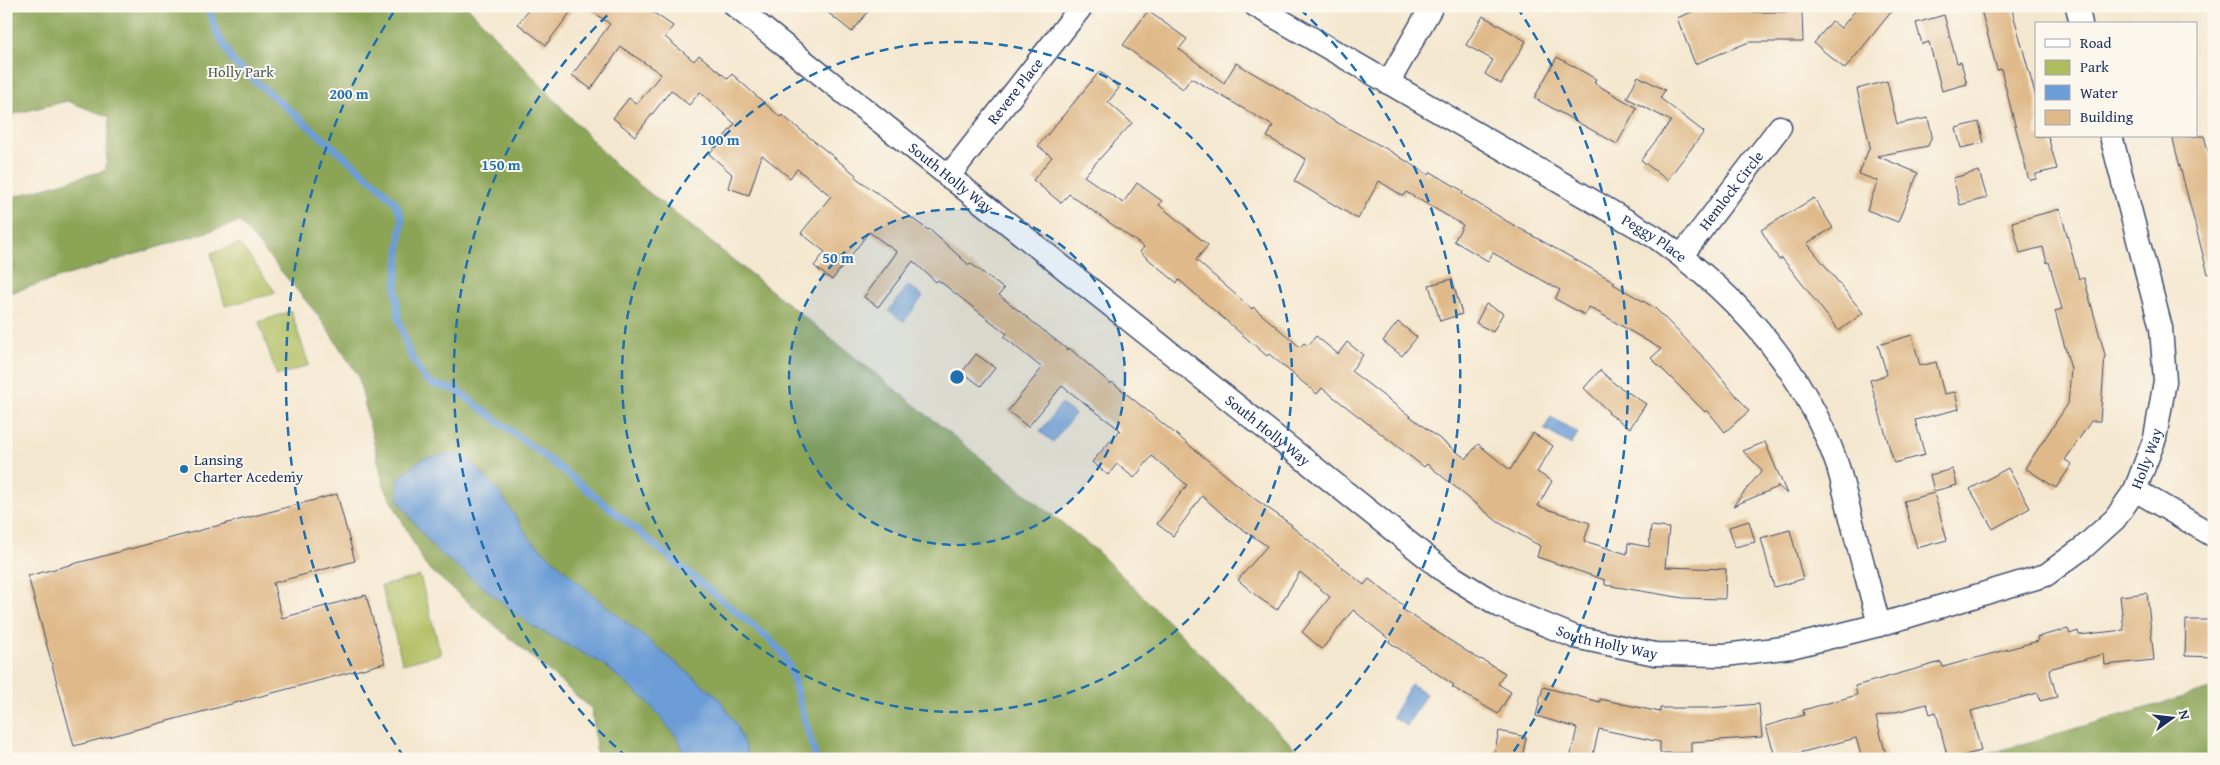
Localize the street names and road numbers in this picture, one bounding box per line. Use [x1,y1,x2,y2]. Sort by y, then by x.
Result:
street label: Revere Place [982,53,1048,129]
street label: South Holly Way [904,137,999,218]
street label: Hemlock Circle [1694,146,1768,234]
street label: Peggy Place [1618,209,1691,267]
street label: South Holly Way [1221,389,1315,471]
street label: Holly Way [2125,426,2167,492]
street label: South Holly Way [1553,619,1660,664]

